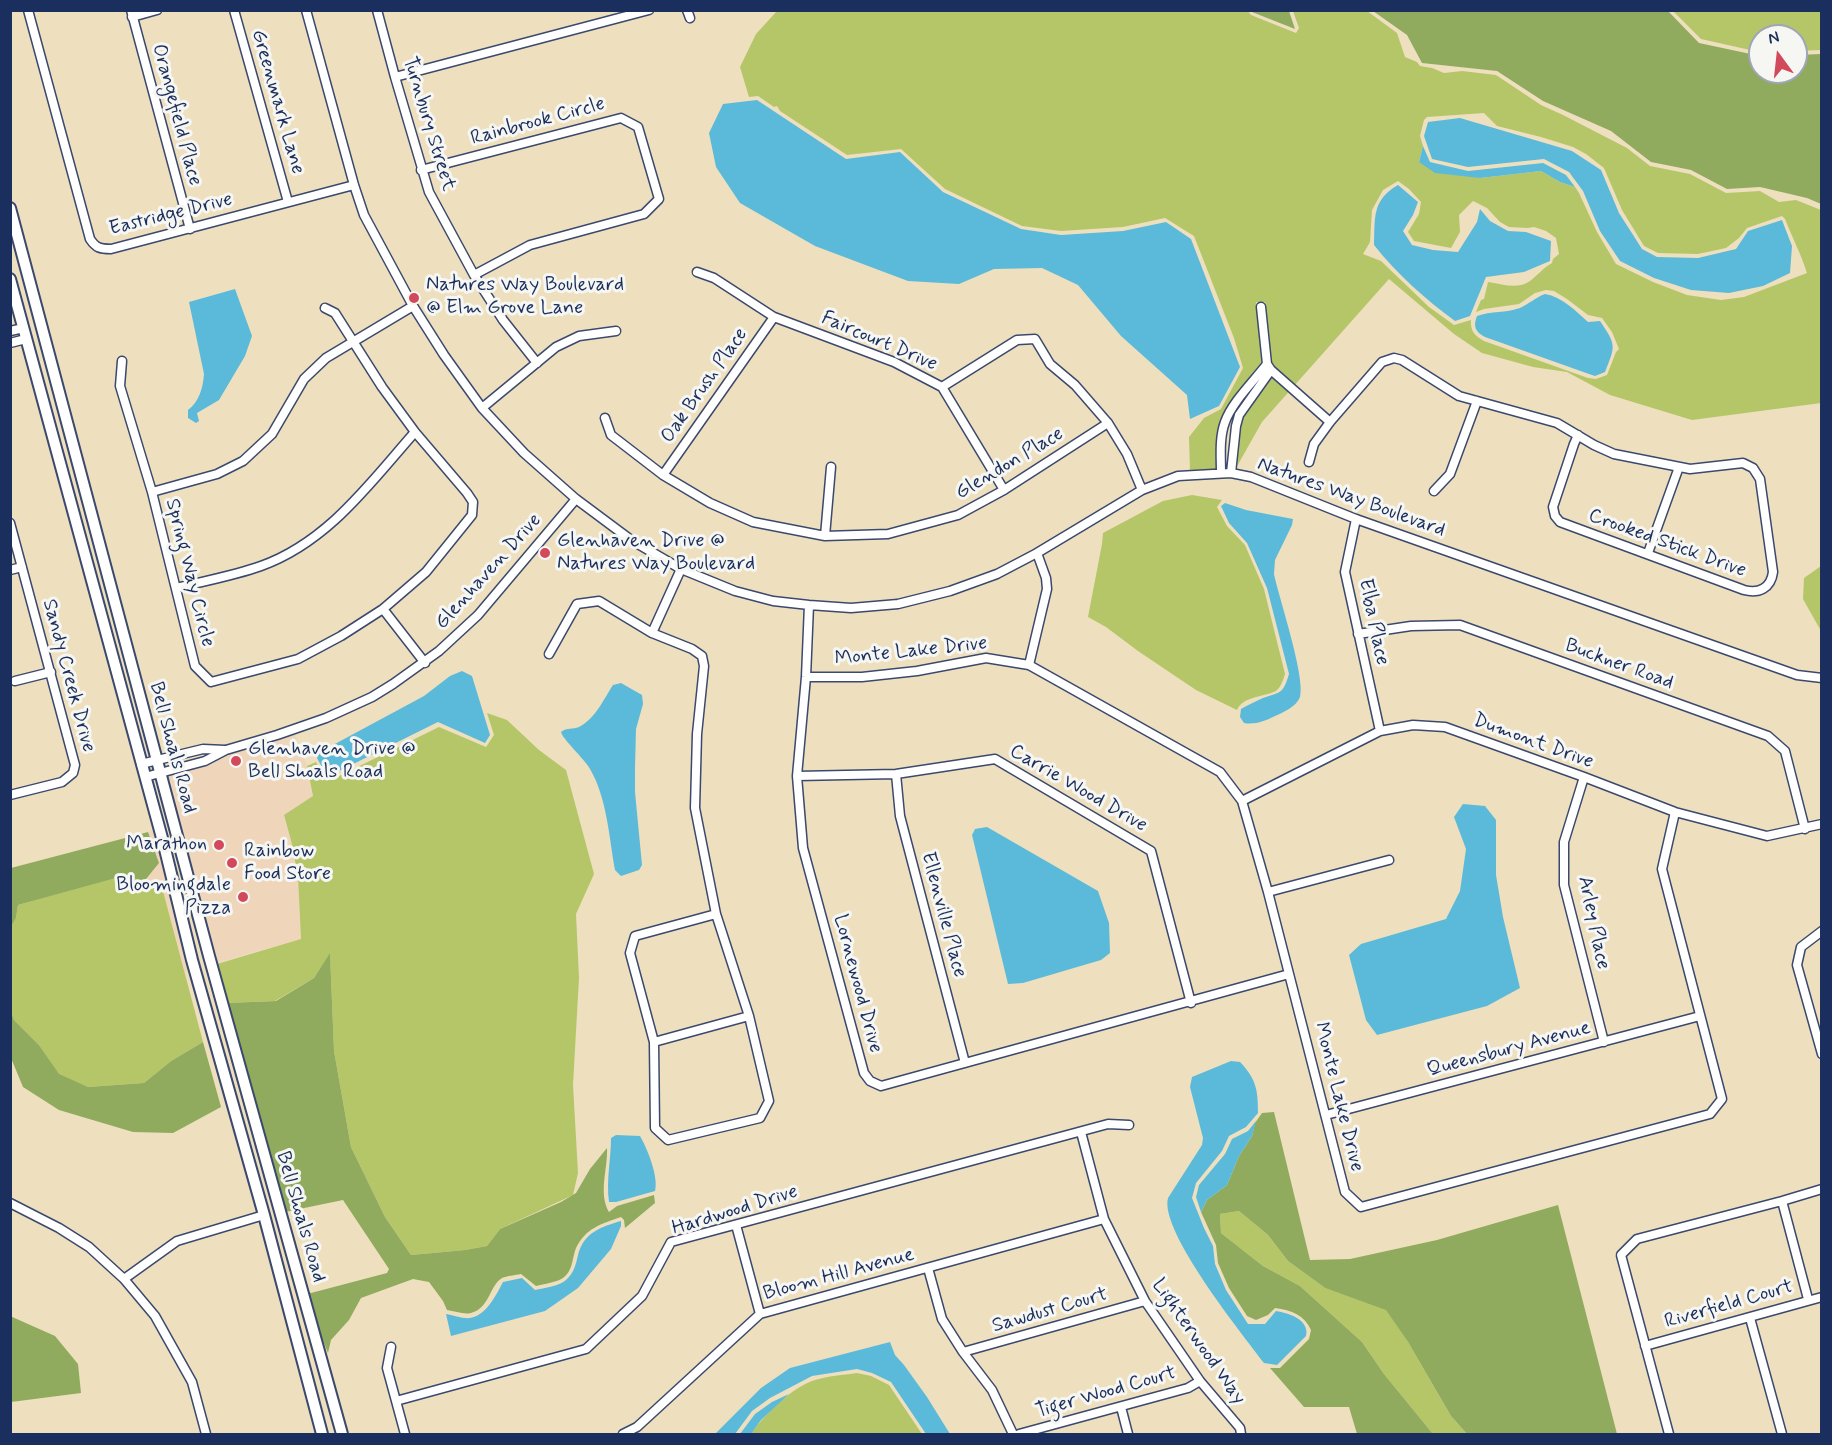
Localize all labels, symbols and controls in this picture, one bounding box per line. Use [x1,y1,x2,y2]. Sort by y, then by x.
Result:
north arrow [1748,24,1808,84]
street label: Greenmark Lane [245,27,309,177]
text: N [1766,27,1782,50]
street label: Orangefield Place [146,42,206,188]
street label: Turnbury Street [396,54,460,194]
street label: Rainbrook Circle [468,93,608,151]
street label: Eastridge Drive [107,188,235,242]
place label: Natures Way Boulevard @ Elm Grove Lane [426,274,624,321]
marker: Natures Way Boulevard @ Elm Grove Lane [407,291,421,305]
street label: Faircourt Drive [817,307,941,377]
street label: Oak Brush Place [656,324,754,448]
street label: Glendon Place [952,422,1068,506]
street label: Natures Way Boulevard [1254,453,1448,543]
street label: Spring Way Circle [159,496,219,650]
street label: Crooked Stick Drive [1585,504,1749,584]
street label: Glenhaven Drive [431,509,547,635]
place label: Glenhaven Drive @ Natures Way Boulevard [557,530,755,577]
marker: Glenhaven Drive @ Natures Way Boulevard [538,546,552,560]
street label: Elba Place [1352,577,1394,667]
street label: Sandy Creek Drive [36,597,100,755]
street label: Monte Lake Drive [834,632,988,672]
street label: Buckner Road [1562,634,1676,696]
street label: Bell Shoals Road [143,680,201,816]
street label: Dumont Drive [1469,709,1597,775]
place label: Glenhaven Drive @ Bell Shoals Road [248,738,416,785]
street label: Carrie Wood Drive [1005,740,1151,838]
marker: Glenhaven Drive @ Bell Shoals Road [229,754,243,768]
place label: Marathon [126,833,207,857]
marker: Marathon [212,838,226,852]
place label: Rainbow Food Store [244,840,331,887]
street label: Ellenville Place [915,850,971,980]
marker: Rainbow Food Store [225,856,239,870]
place label: Bloomingdale Pizza [116,874,231,921]
street label: Arley Place [1571,874,1615,972]
marker: Bloomingdale Pizza [236,890,250,904]
street label: Lornewood Drive [827,912,887,1056]
street label: Queensbury Avenue [1425,1017,1593,1083]
street label: Monte Lake Drive [1308,1020,1368,1174]
street label: Bell Shoals Road [270,1149,330,1285]
street label: Hardwood Drive [669,1180,801,1242]
street label: Bloom Hill Avenue [761,1243,917,1307]
street label: Lighterwood Way [1146,1274,1250,1410]
street label: Riverfield Court [1662,1275,1796,1335]
street label: Sawdust Court [989,1283,1111,1339]
street label: Tiger Wood Court [1033,1362,1179,1424]

